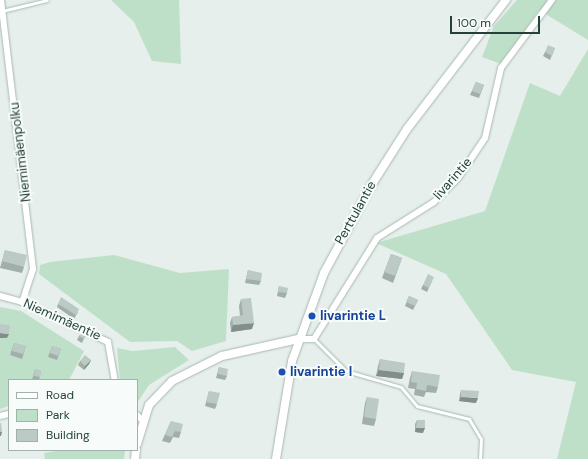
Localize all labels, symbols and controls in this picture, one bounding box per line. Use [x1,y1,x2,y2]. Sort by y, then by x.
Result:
scale bar [452,8,542,34]
text: 100 m [457,15,491,31]
street label: Niemimäenpolku [7,101,35,203]
street label: Iivarintie [430,155,476,203]
street label: Perttulantie [332,179,380,247]
street label: Niemimäentie [21,296,103,344]
place label: Iivarintie L [320,308,386,324]
marker: Iivarintie L [307,311,317,321]
place label: Iivarintie I [290,364,352,380]
marker: Iivarintie I [277,367,287,377]
legend [8,379,138,451]
text: Road [46,387,74,403]
text: Park [46,407,70,423]
text: Building [46,427,90,443]

